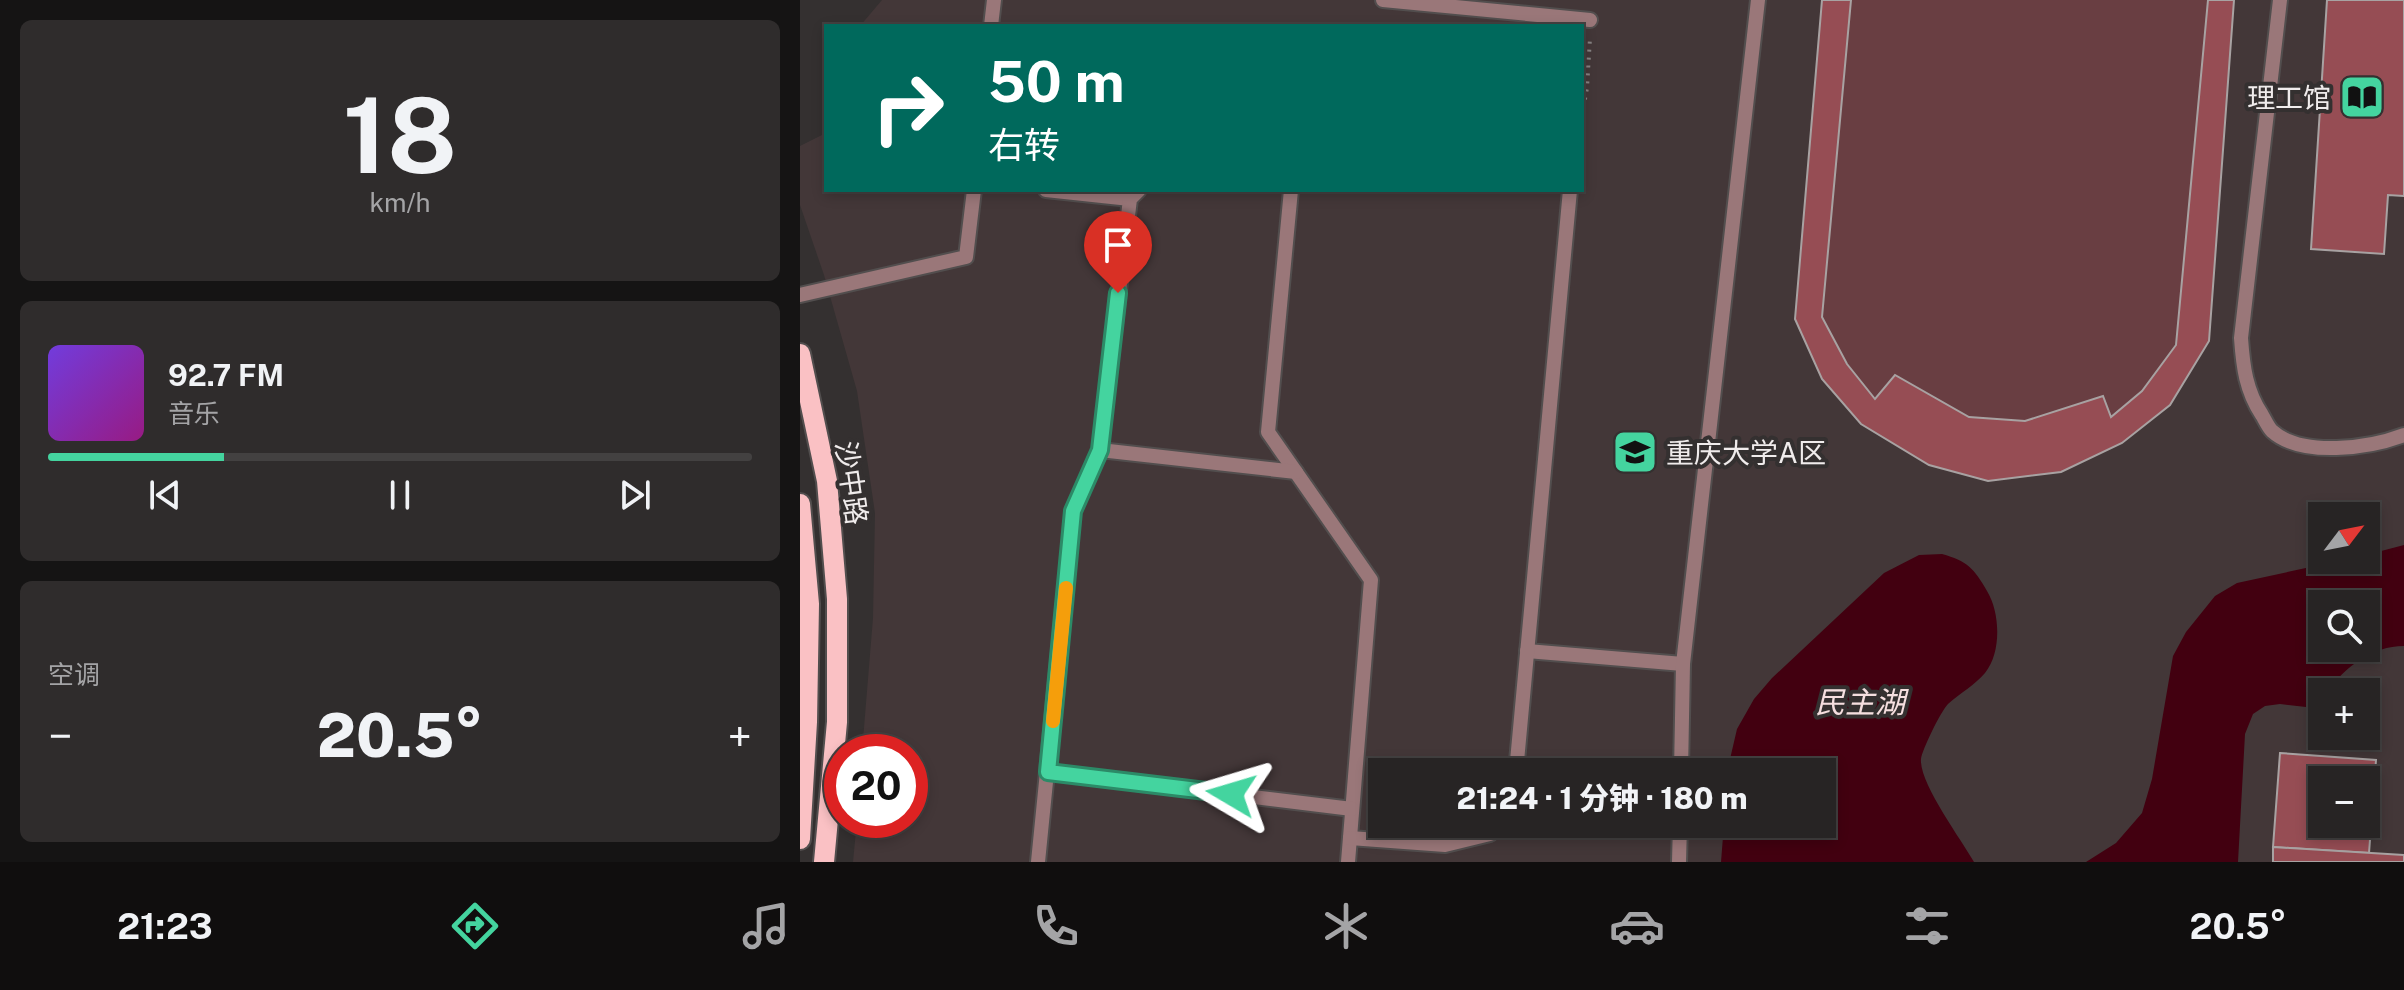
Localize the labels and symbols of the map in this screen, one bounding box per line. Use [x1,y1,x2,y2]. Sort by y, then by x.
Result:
library icon: 理工馆 [2338,73,2386,121]
place label: 理工馆 [2247,81,2331,114]
pin [1084,211,1152,293]
school or university icon: 重庆大学A区 [1611,428,1659,476]
place label: 重庆大学A区 [1666,436,1826,469]
street label: 沙中路 [830,439,874,527]
north arrow [2308,502,2380,574]
water label: 民主湖 [1815,684,1909,720]
speed limit sign: 20 [824,734,928,838]
position arrow [1189,752,1273,836]

